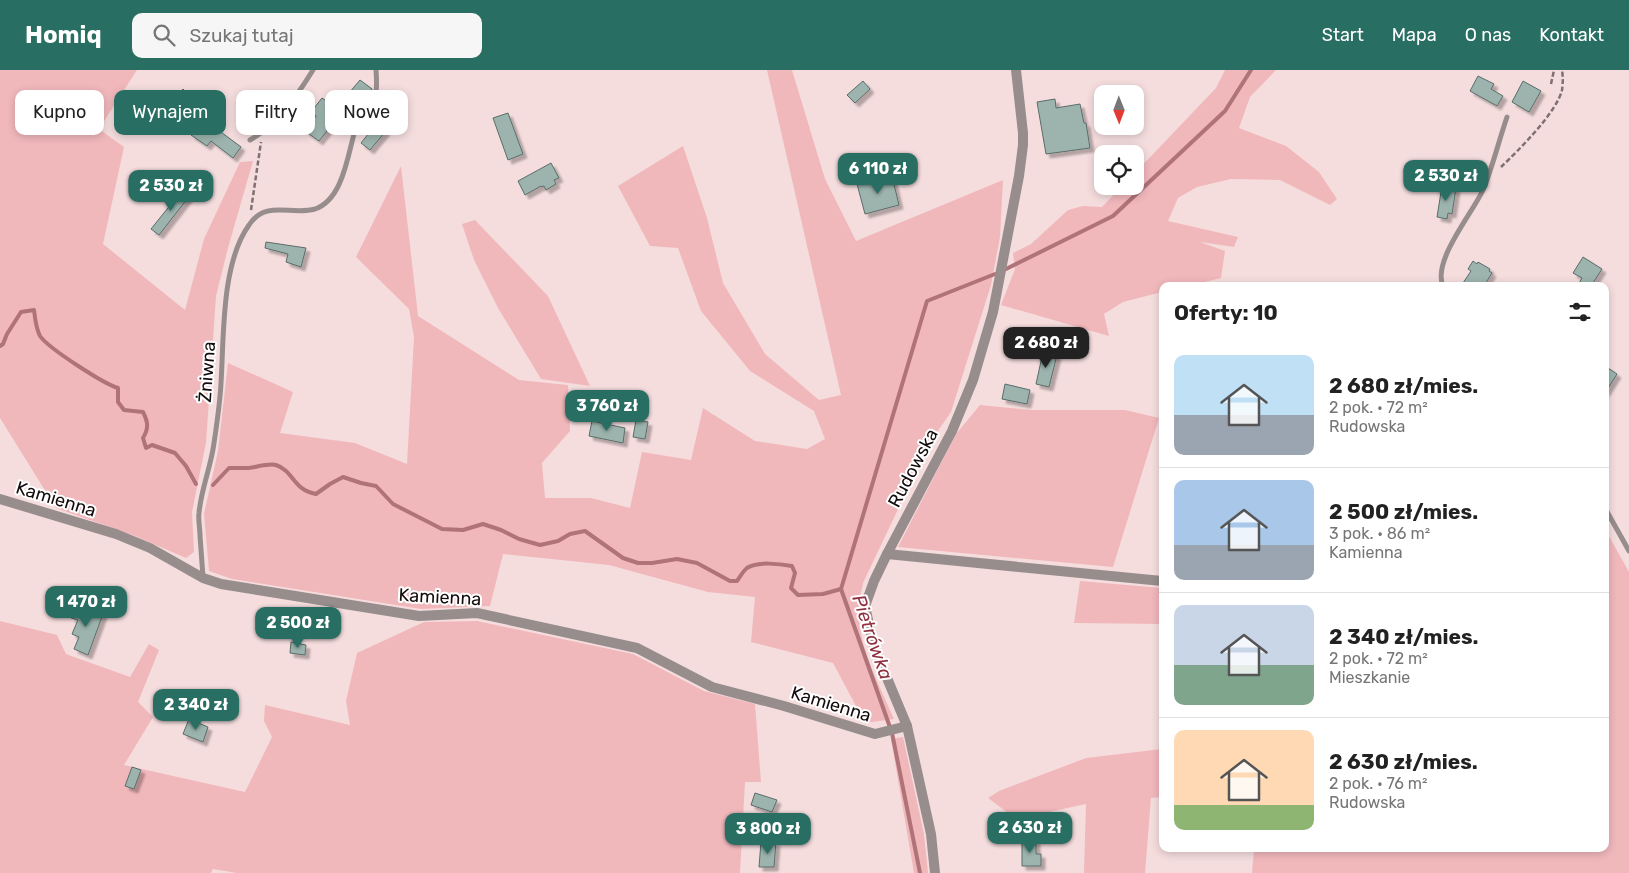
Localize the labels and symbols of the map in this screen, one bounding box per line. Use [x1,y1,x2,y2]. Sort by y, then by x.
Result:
north arrow [1094,85,1144,135]
pin: 6 110 zł [826,152,930,195]
pin: 2 530 zł [1394,160,1498,202]
pin: 2 530 zł [119,170,223,212]
pin: 2 680 zł [994,326,1098,369]
street label: Żniwna [194,341,220,403]
pin: 3 760 zł [555,390,659,432]
street label: Rudowska [883,425,943,511]
street label: Kamienna [13,476,99,522]
street label: Kamienna [398,584,482,610]
pin: 1 470 zł [34,586,138,628]
water label: Pietrówka [847,592,898,683]
pin: 2 500 zł [246,606,350,649]
street label: Kamienna [788,681,874,727]
pin: 2 340 zł [144,688,248,731]
pin: 3 800 zł [716,812,820,855]
pin: 2 630 zł [978,812,1082,854]

